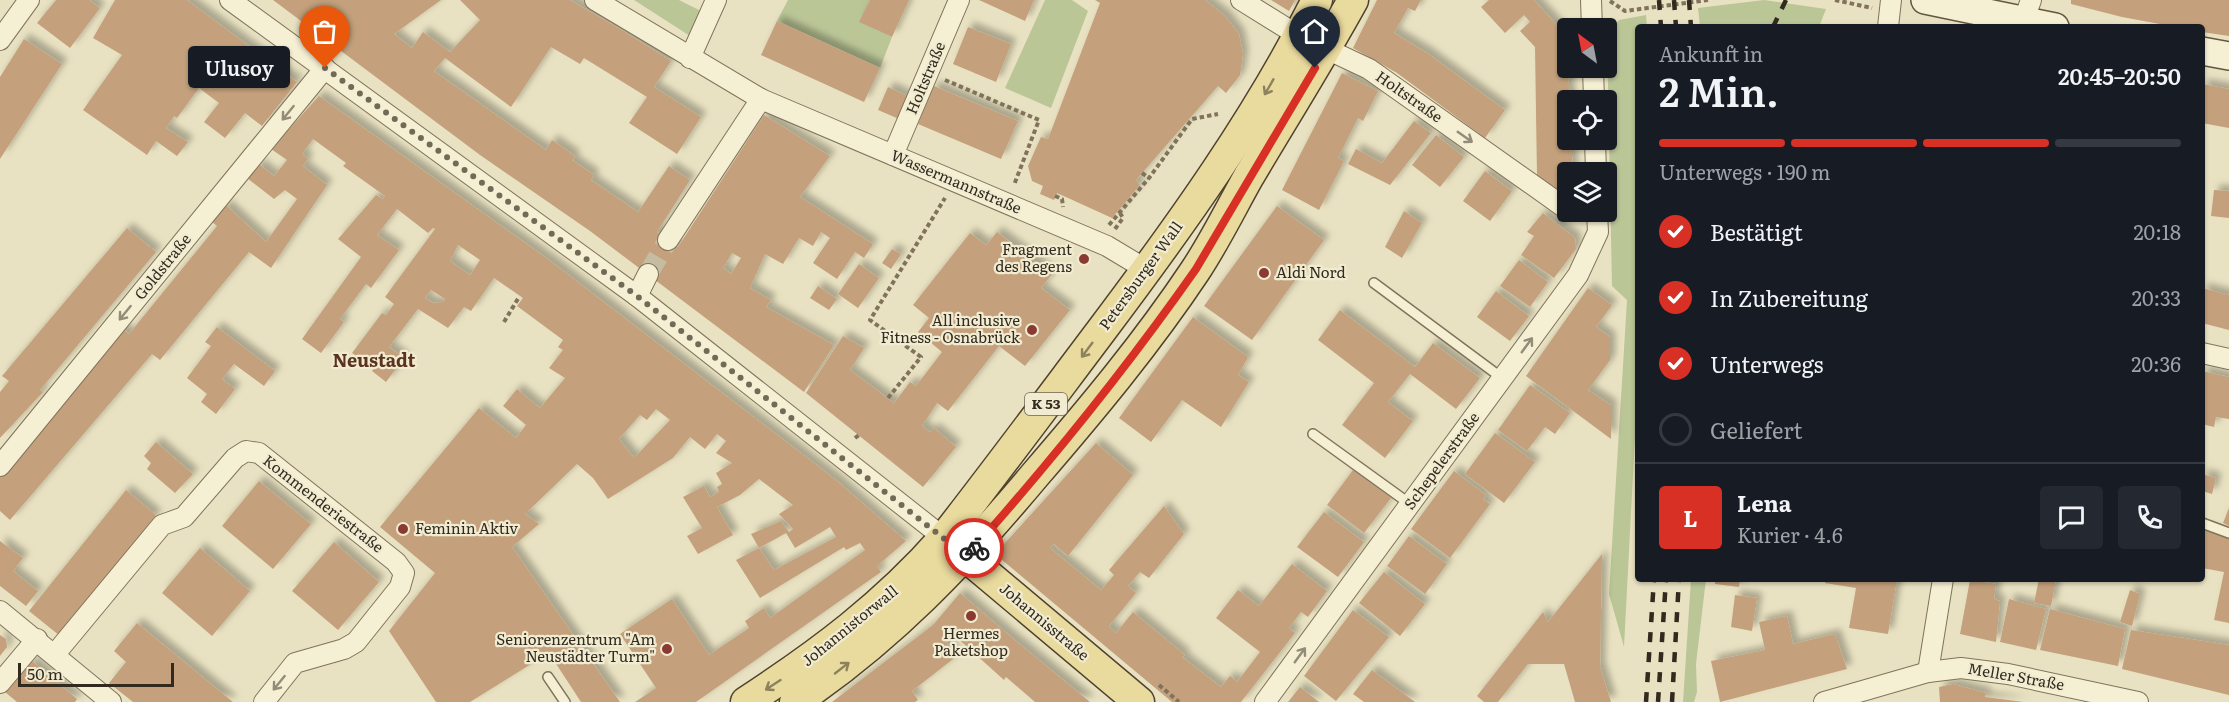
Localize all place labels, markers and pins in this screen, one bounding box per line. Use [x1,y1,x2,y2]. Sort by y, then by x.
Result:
pin [299,6,350,68]
pin [1289,6,1340,68]
callout: Ulusoy [187,47,289,89]
place label: Fragment des Regens [995,237,1072,277]
marker: Fragment des Regens [1077,252,1091,266]
place label: Aldi Nord [1276,260,1346,283]
marker: Aldi Nord [1257,266,1271,280]
place label: All inclusive Fitness - Osnabrück [880,308,1021,348]
marker: All inclusive Fitness - Osnabrück [1025,323,1039,337]
place label: Feminin Aktiv [415,516,518,539]
marker: Feminin Aktiv [396,522,410,536]
marker: Hermes Paketshop [964,609,978,623]
place label: Hermes Paketshop [934,621,1008,661]
place label: Seniorenzentrum "Am Neustädter Turm" [496,627,655,667]
marker: Seniorenzentrum "Am Neustädter Turm" [660,642,674,656]

